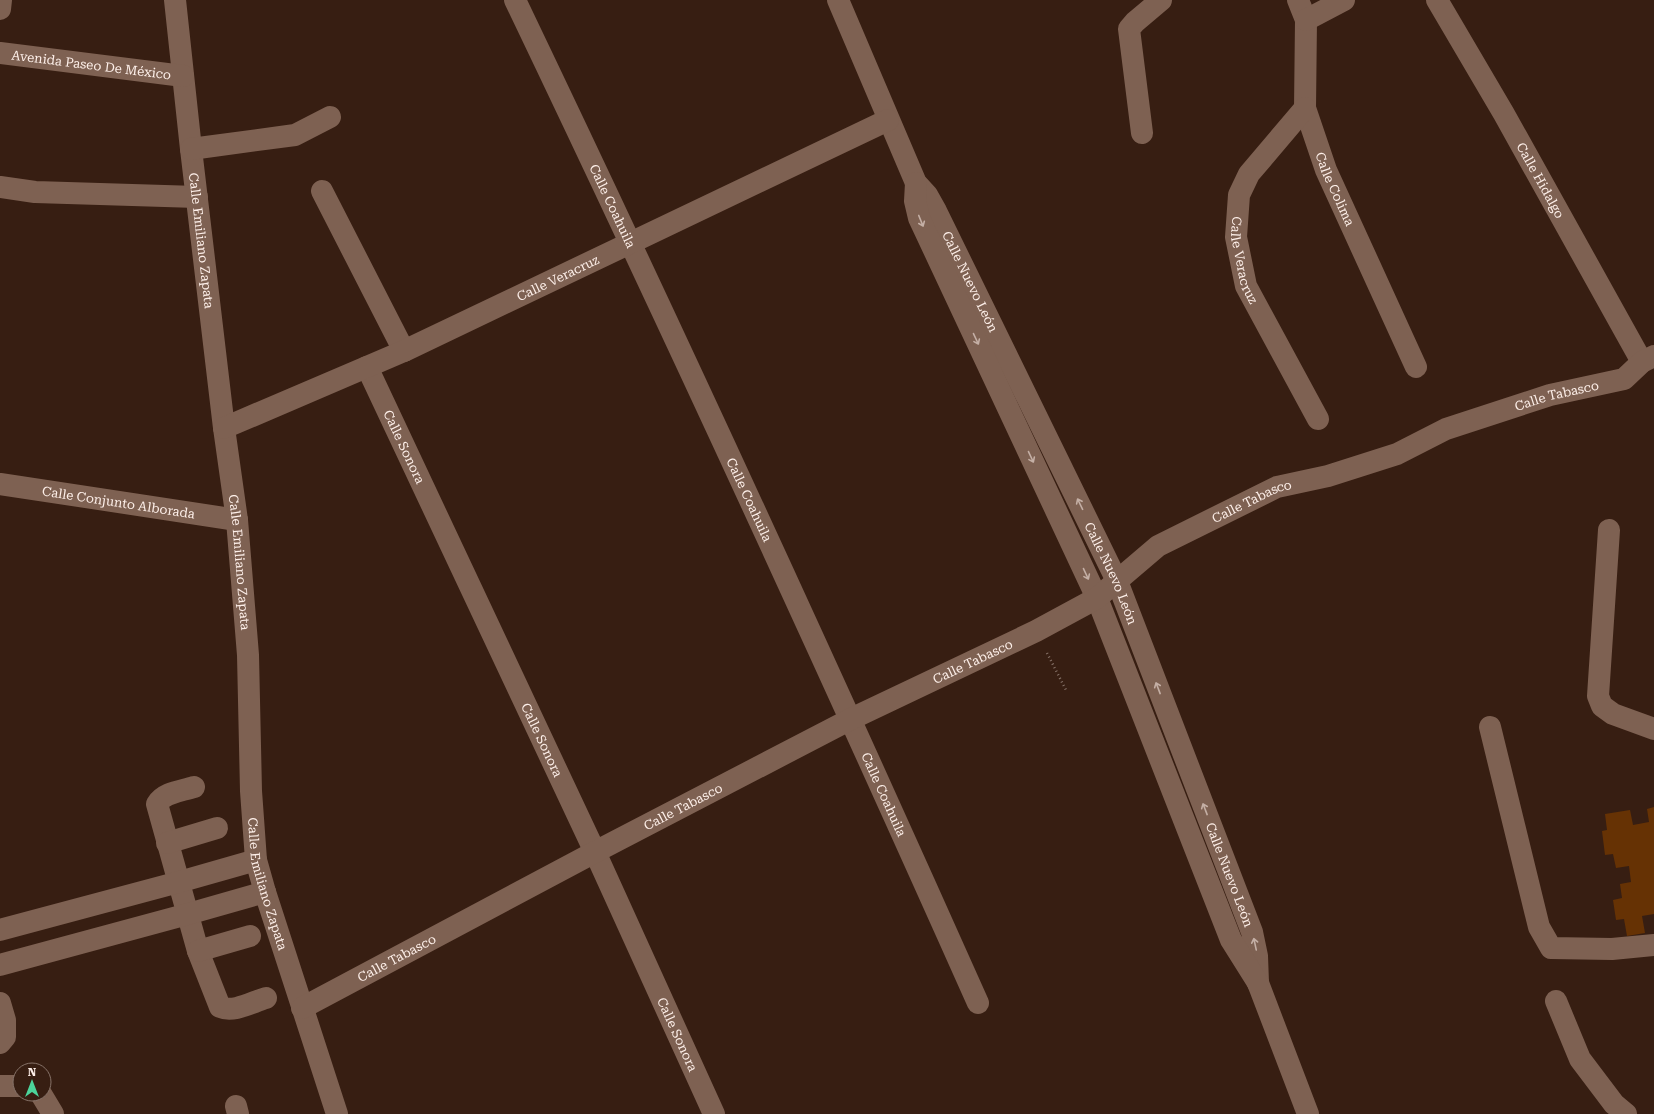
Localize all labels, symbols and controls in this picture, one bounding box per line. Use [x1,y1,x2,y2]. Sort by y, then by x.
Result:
street label: Avenida Paseo De México [11,47,172,82]
street label: Calle Hidalgo [1514,140,1568,221]
street label: Calle Colima [1313,150,1358,228]
street label: Calle Coahuila [587,162,639,250]
street label: Calle Emiliano Zapata [186,172,217,309]
one-way arrow [917,215,925,227]
street label: Calle Veracruz [1229,216,1262,306]
street label: Calle Nuevo León [939,229,1002,335]
street label: Calle Veracruz [514,252,601,304]
one-way arrow [973,333,980,345]
street label: Calle Tabasco [1513,377,1600,414]
street label: Calle Sonora [381,407,428,486]
one-way arrow [1028,450,1035,462]
street label: Calle Coahuila [724,455,776,544]
street label: Calle Tabasco [1209,477,1293,526]
street label: Calle Conjunto Alborada [41,483,196,521]
street label: Calle Emiliano Zapata [226,493,253,631]
one-way arrow [1076,499,1083,511]
street label: Calle Nuevo León [1082,520,1141,627]
one-way arrow [1083,568,1090,580]
street label: Calle Tabasco [930,636,1015,687]
one-way arrow [1154,682,1162,694]
street label: Calle Sonora [519,701,566,779]
street label: Calle Coahuila [859,750,910,839]
street label: Calle Tabasco [641,780,725,833]
one-way arrow [1200,804,1208,816]
street label: Calle Emiliano Zapata [245,817,291,952]
street label: Calle Nuevo León [1203,820,1257,929]
street label: Calle Tabasco [355,931,438,985]
one-way arrow [1250,938,1258,951]
street label: Calle Sonora [654,995,701,1074]
north arrow [12,1062,52,1102]
text: N [28,1066,37,1079]

